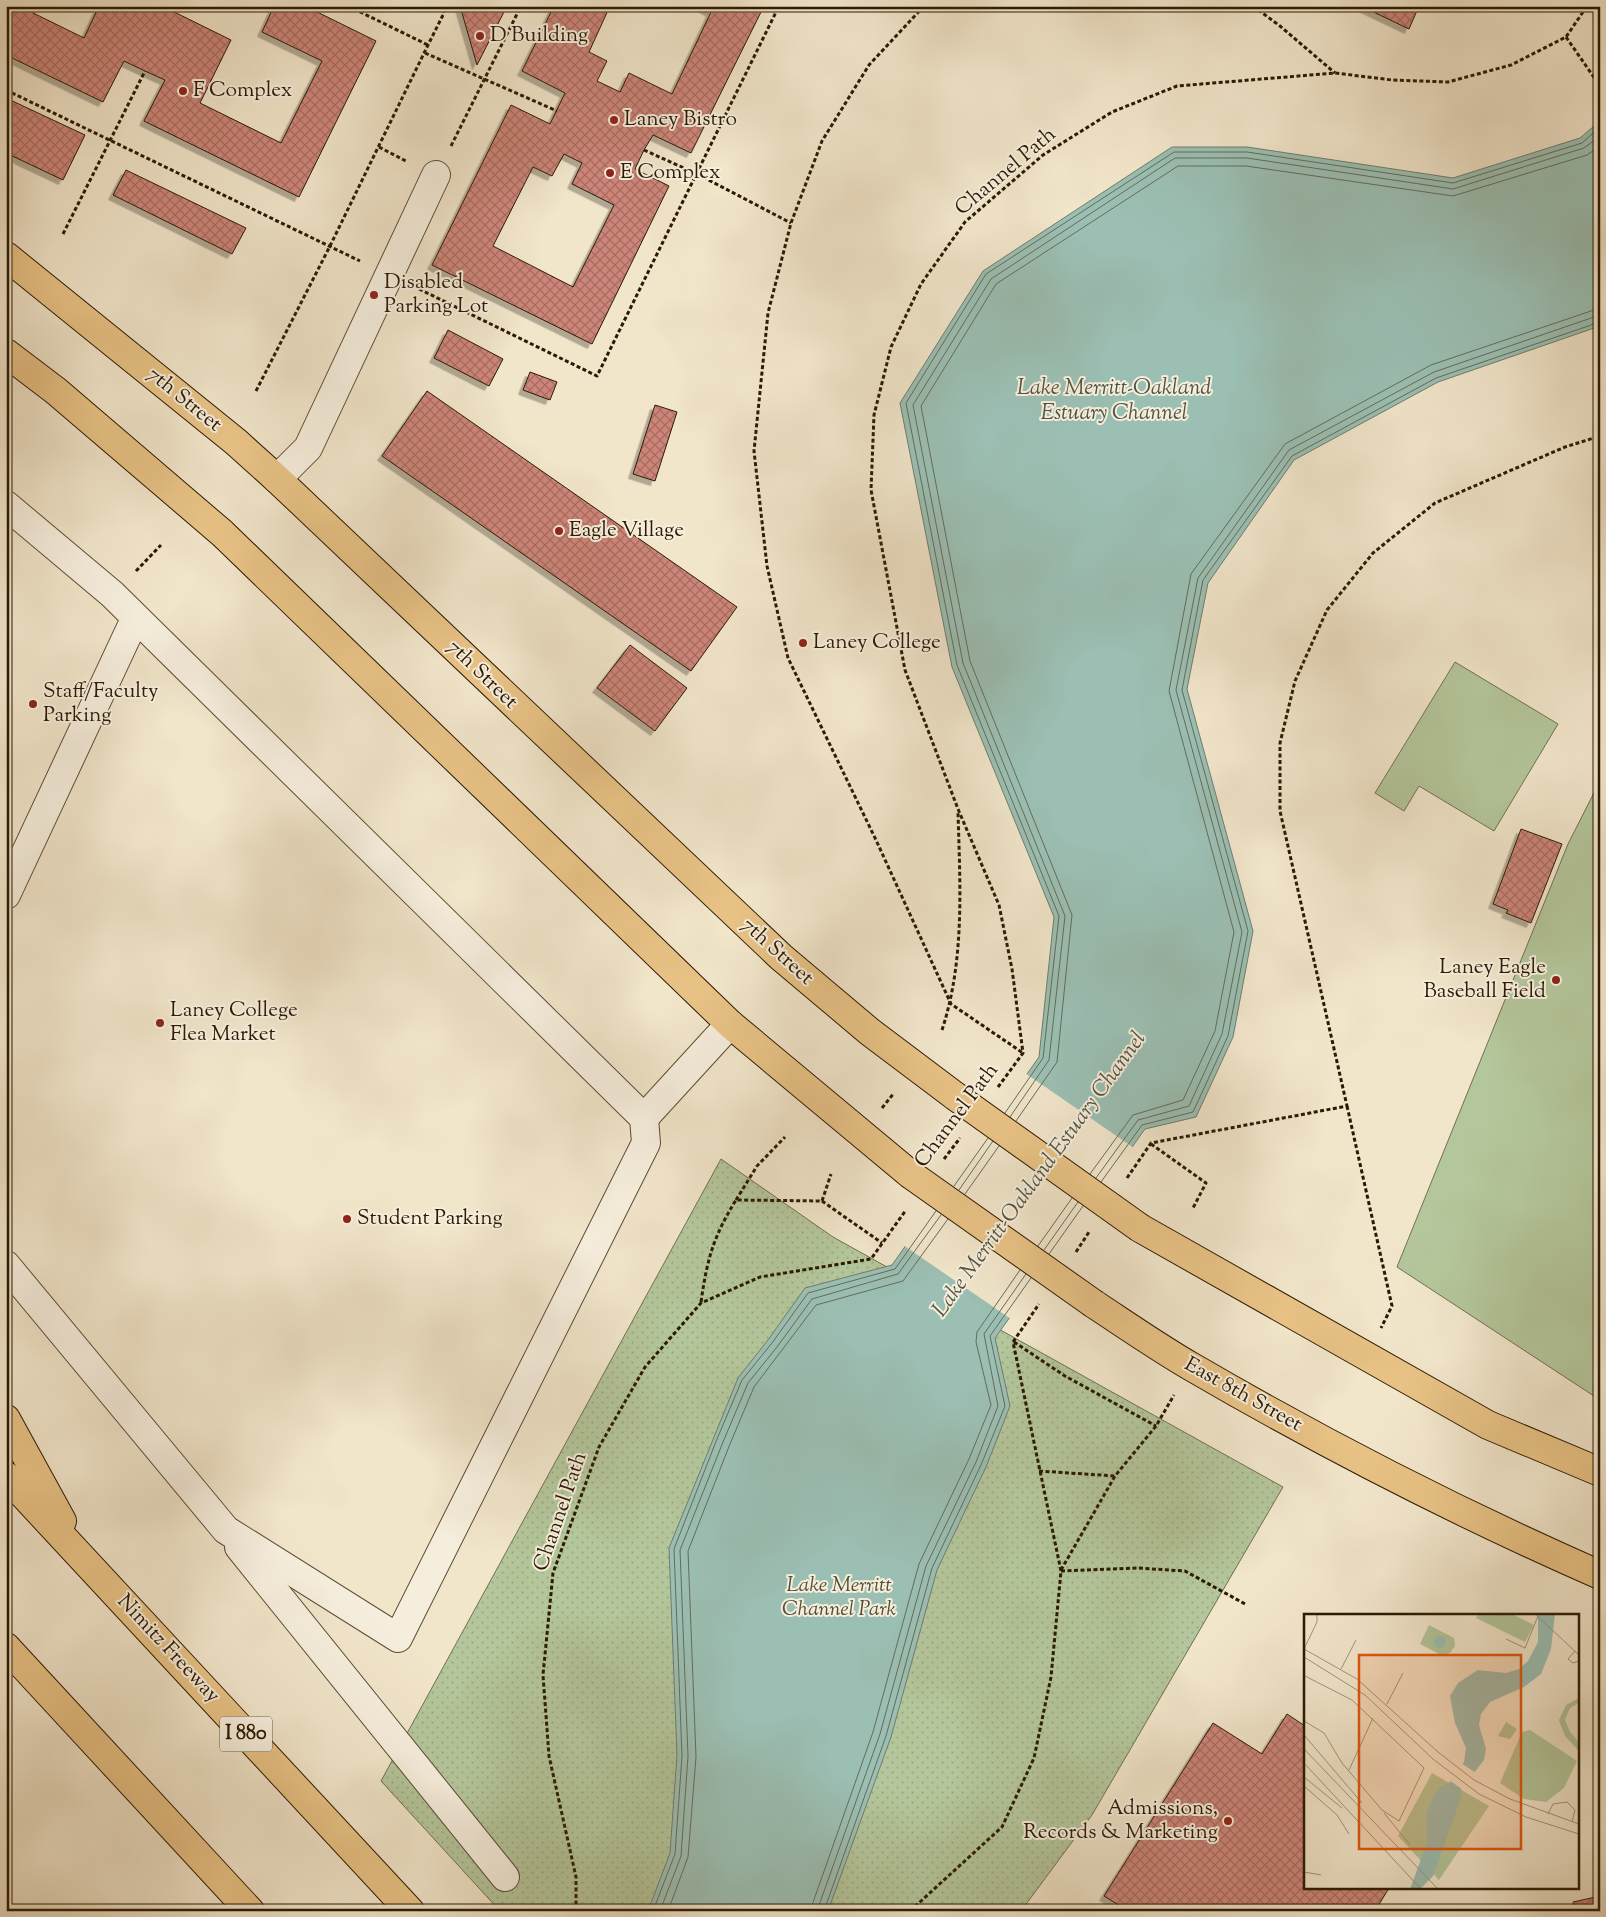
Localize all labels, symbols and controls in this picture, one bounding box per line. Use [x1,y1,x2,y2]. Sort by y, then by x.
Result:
place label: D Building [490,21,588,51]
marker: D Building [474,30,486,42]
place label: F Complex [193,76,292,106]
marker: F Complex [177,85,189,97]
place label: Laney Bistro [624,105,737,135]
marker: Laney Bistro [608,114,620,126]
street label: Channel Path [949,121,1063,223]
place label: E Complex [620,158,720,188]
marker: E Complex [604,167,616,179]
place label: Disabled Parking Lot [384,268,488,322]
marker: Disabled Parking Lot [368,289,380,301]
street label: 7th Street [140,360,228,440]
water label: Lake Merritt-Oakland Estuary Channel [1017,373,1211,430]
place label: Eagle Village [569,516,684,546]
marker: Eagle Village [553,525,565,537]
place label: Laney College [813,628,941,658]
street label: 7th Street [440,633,524,717]
marker: Laney College [797,637,809,649]
place label: Staff/Faculty Parking [43,677,159,731]
marker: Staff/Faculty Parking [27,698,39,710]
street label: 7th Street [734,911,820,993]
place label: Laney Eagle Baseball Field [1424,953,1546,1007]
marker: Laney Eagle Baseball Field [1550,974,1562,986]
place label: Laney College Flea Market [170,996,298,1050]
marker: Laney College Flea Market [154,1017,166,1029]
water label: Lake Merritt-Oakland Estuary Channel [925,1025,1155,1324]
street label: Channel Path [908,1057,1006,1175]
place label: Student Parking [357,1204,503,1234]
marker: Student Parking [341,1213,353,1225]
street label: East 8th Street [1178,1350,1308,1440]
street label: Channel Path [527,1448,595,1576]
park label: Lake Merritt Channel Park [782,1571,896,1625]
street label: Nimitz Freeway [109,1588,227,1711]
inset map [1304,1614,1578,1890]
road number: I 880 [220,1716,272,1752]
place label: Admissions, Records & Marketing [1023,1794,1218,1848]
marker: Admissions, Records & Marketing [1222,1815,1234,1827]

